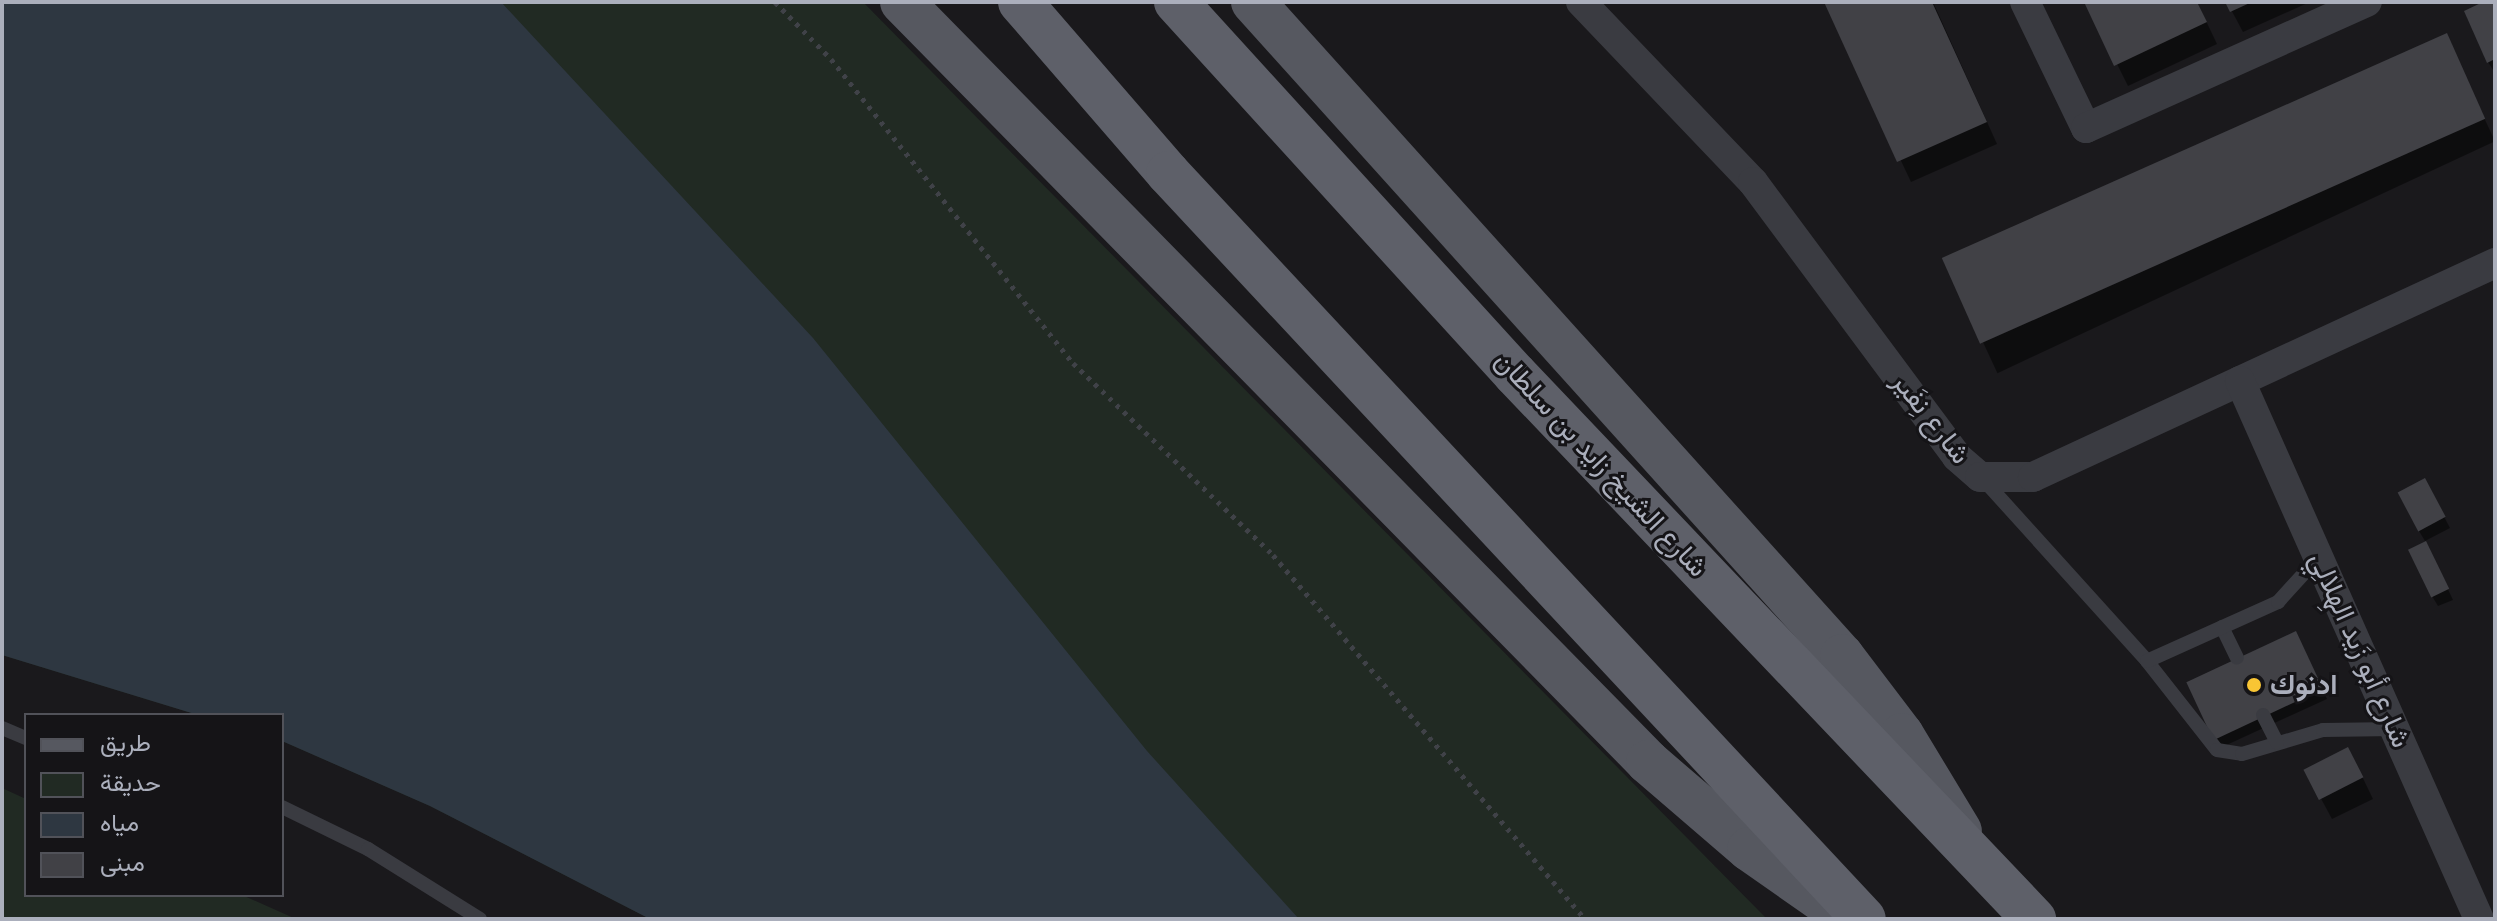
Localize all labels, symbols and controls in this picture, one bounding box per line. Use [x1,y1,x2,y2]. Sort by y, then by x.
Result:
street label: شارع الشيخ زايد بن سلطان [1487,344,1715,584]
street label: شارع نِفَير [1885,365,1977,471]
street label: شارع أبو زَيد الهِلالِي [2302,547,2418,753]
place label: ادنوك [2270,668,2337,702]
marker: ادنوك [2245,676,2263,694]
legend [24,713,284,897]
text: طريق [100,729,151,758]
text: حديقة [100,769,161,798]
text: مياه [100,809,139,838]
text: مبنى [100,849,145,878]

